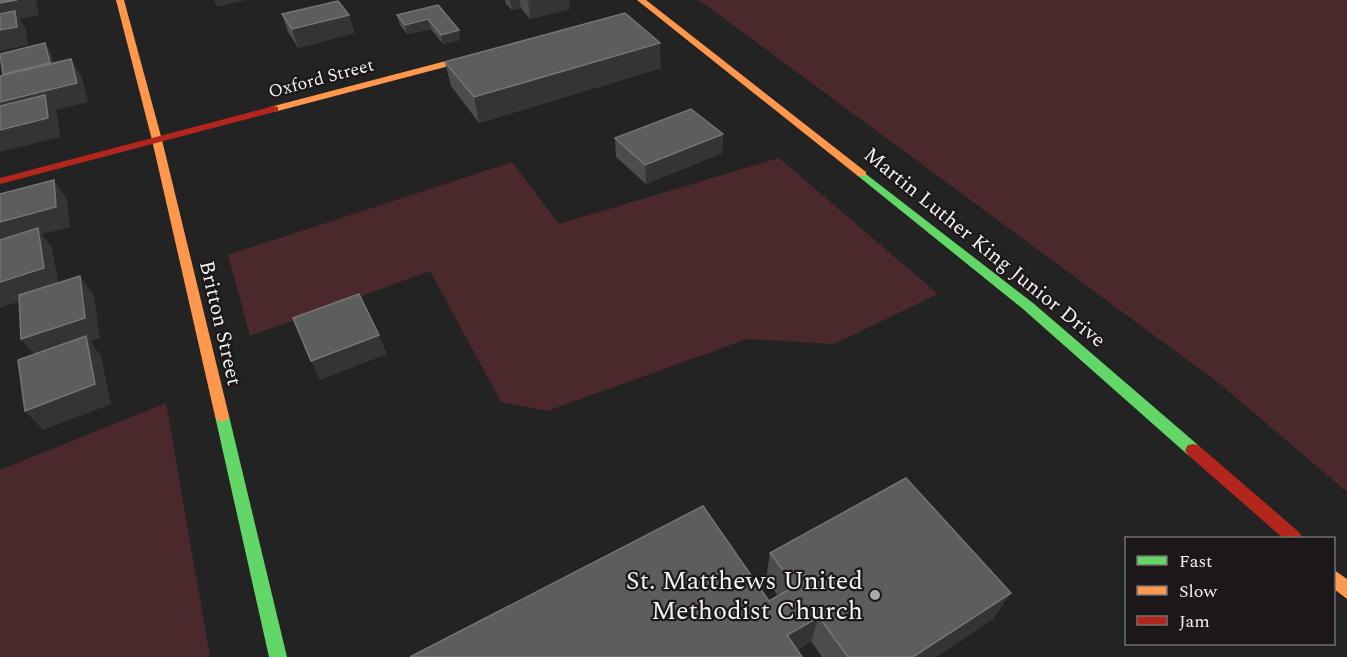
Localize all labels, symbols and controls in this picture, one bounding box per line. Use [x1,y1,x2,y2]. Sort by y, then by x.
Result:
street label: Oxford Street [265,51,377,106]
street label: Martin Luther King Junior Drive [856,140,1112,356]
street label: Britton Street [190,258,250,389]
legend [1125,537,1335,645]
text: Fast [1179,548,1212,575]
place label: St. Matthews United Methodist Church [626,561,863,631]
text: Slow [1179,578,1218,605]
marker: St. Matthews United Methodist Church [868,588,882,602]
text: Jam [1179,608,1210,635]

